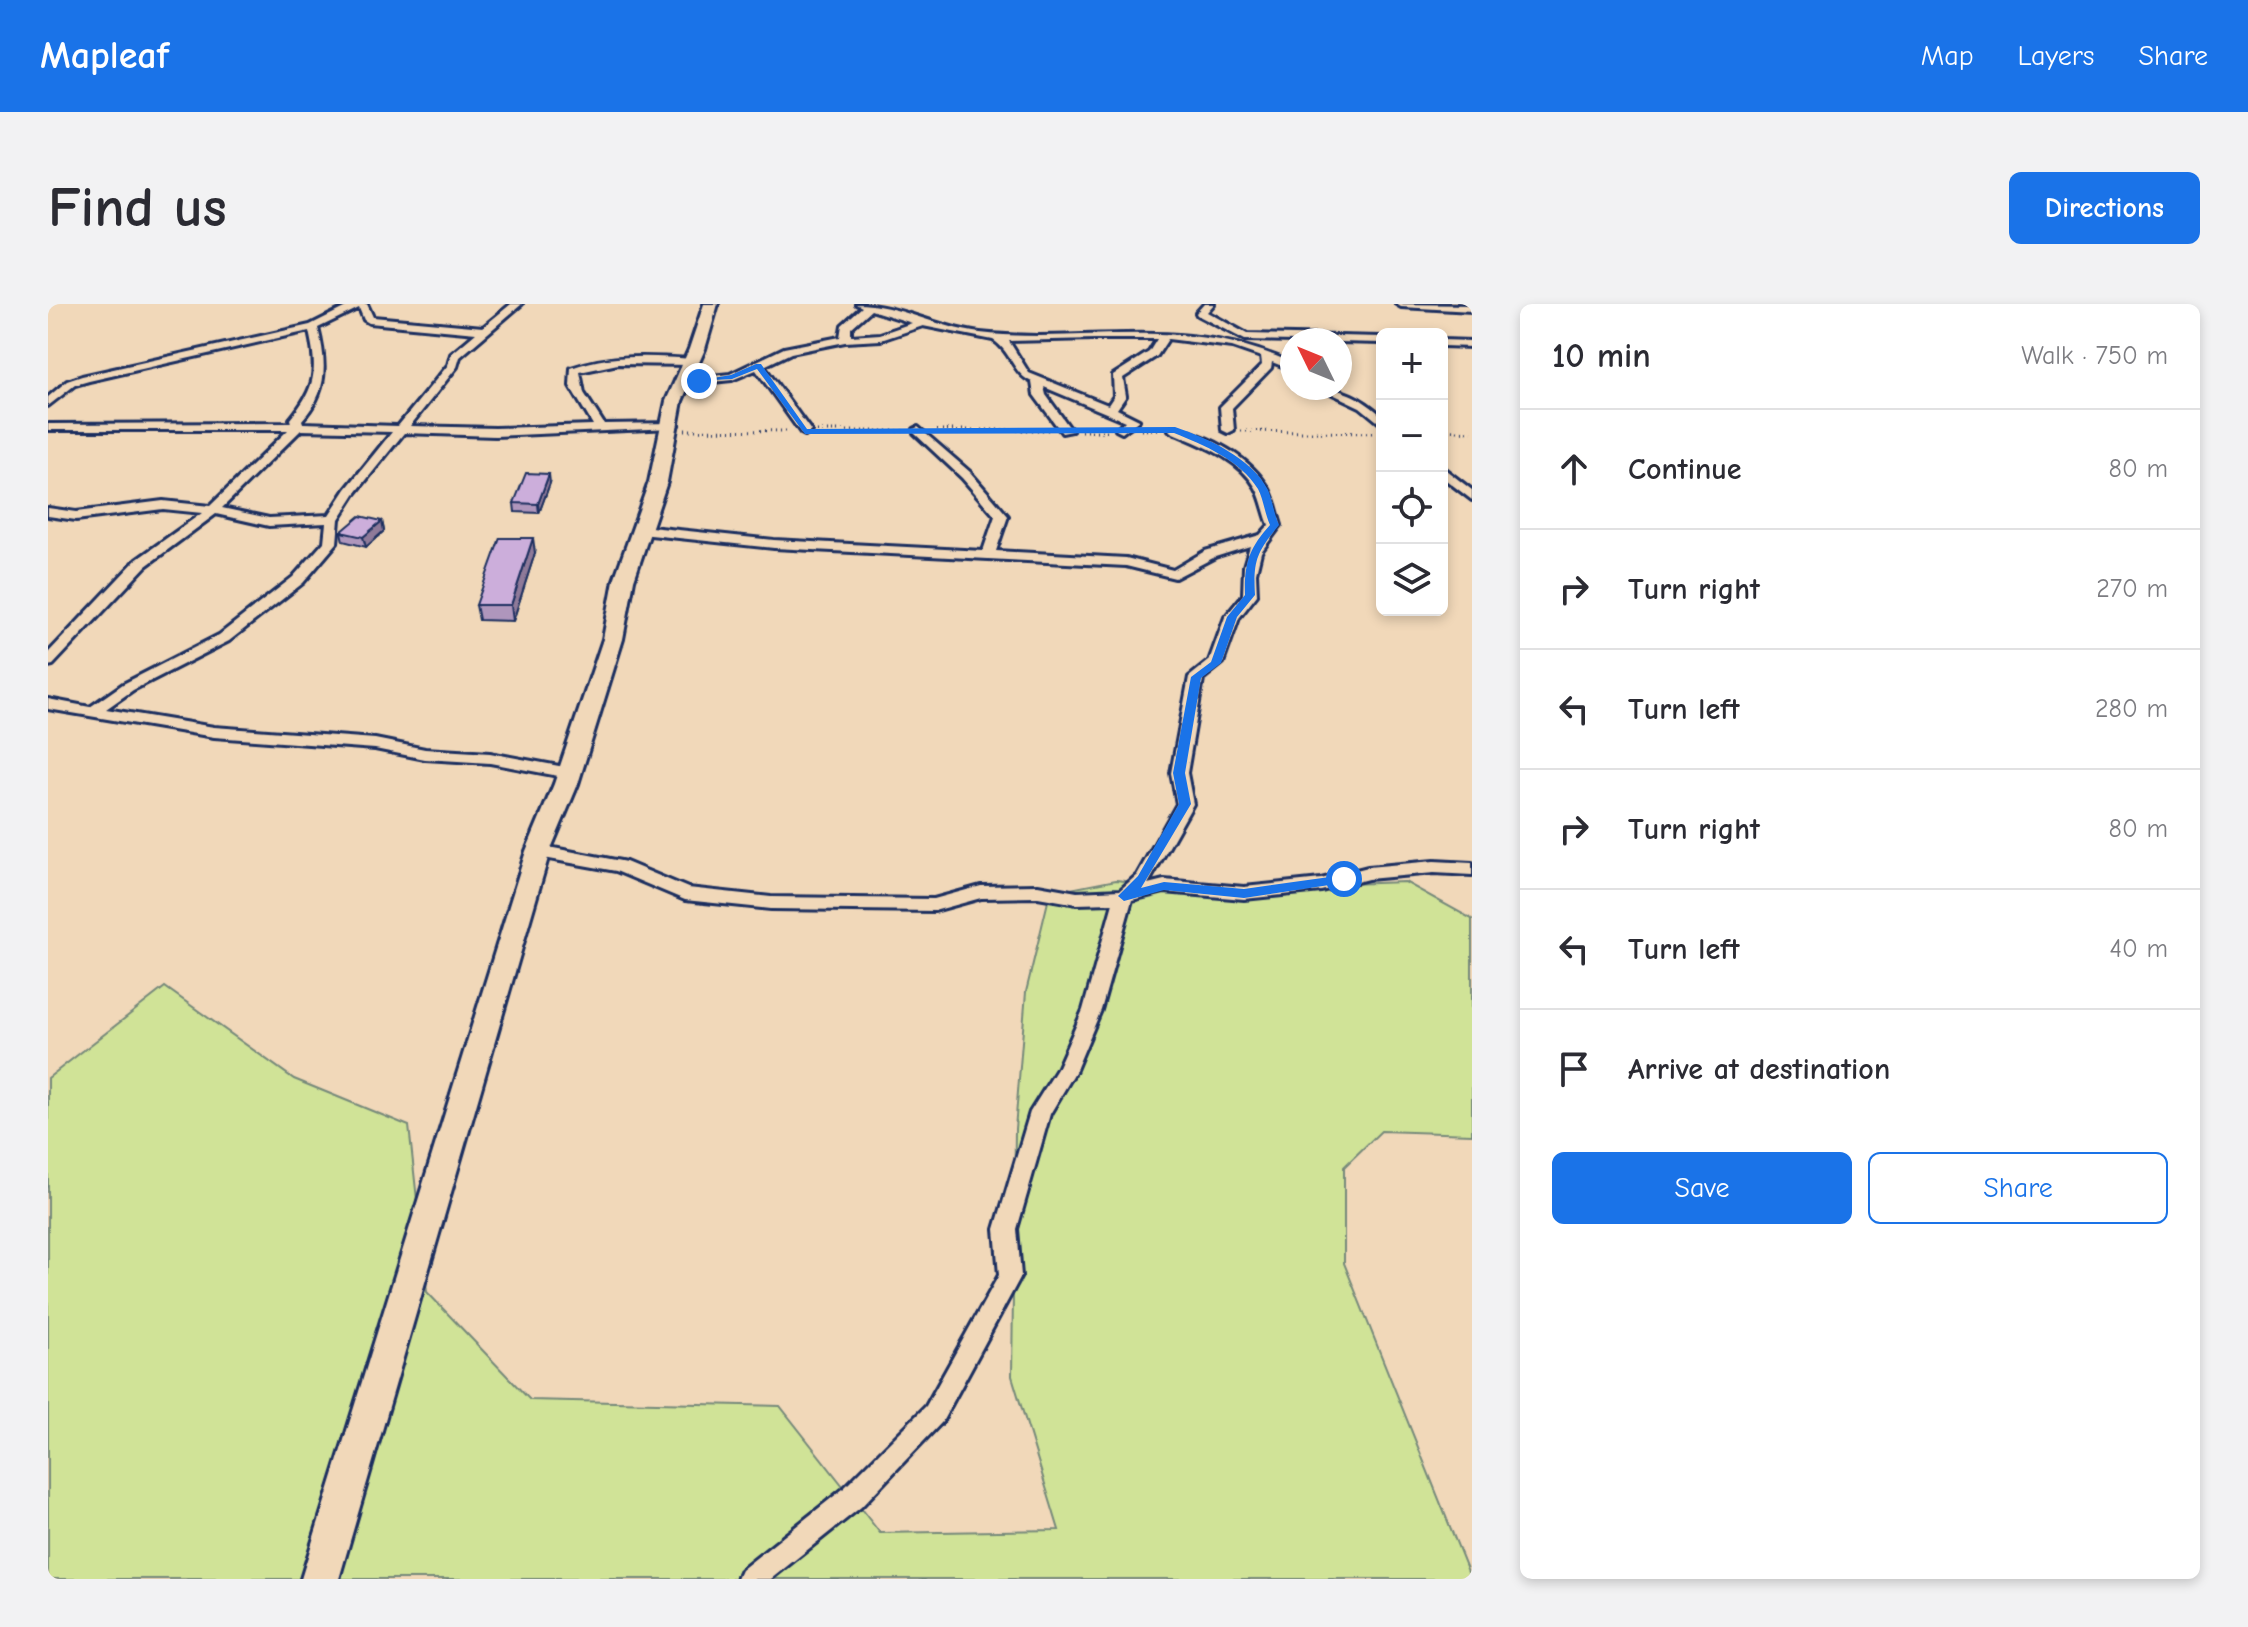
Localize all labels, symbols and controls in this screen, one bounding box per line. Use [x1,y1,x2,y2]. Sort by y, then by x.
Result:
text: Mapleaf [40,34,169,78]
text: Map [1921,40,1974,72]
text: Layers [2018,40,2094,72]
text: Share [2138,40,2208,72]
button: Directions [2009,172,2200,244]
text: Find us [48,176,227,240]
north arrow [1280,328,1352,400]
map controls [1376,328,1448,616]
button: + [1376,328,1448,400]
text: 10 min [1552,336,1651,376]
text: Walk · 750 m [2021,341,2168,371]
route end [681,363,717,399]
button: − [1376,400,1448,472]
icon: ahead [1552,447,1596,491]
text: Continue [1628,452,1742,487]
text: 80 m [2109,454,2168,484]
button: locate [1376,472,1448,544]
button: layers [1376,544,1448,616]
icon: right [1552,567,1596,611]
text: Turn right [1628,572,1760,607]
text: 270 m [2096,574,2168,604]
icon: left [1552,687,1596,731]
text: Turn left [1628,692,1740,727]
text: 280 m [2095,694,2168,724]
icon: right [1552,807,1596,851]
text: Turn right [1628,812,1760,847]
text: 80 m [2109,814,2168,844]
route start [1326,861,1362,897]
icon: left [1552,927,1596,971]
text: Turn left [1628,932,1740,967]
text: 40 m [2109,934,2168,964]
icon: arrive [1552,1047,1596,1091]
text: Arrive at destination [1628,1052,1890,1087]
button: Save [1552,1152,1852,1224]
button: Share [1868,1152,2168,1224]

